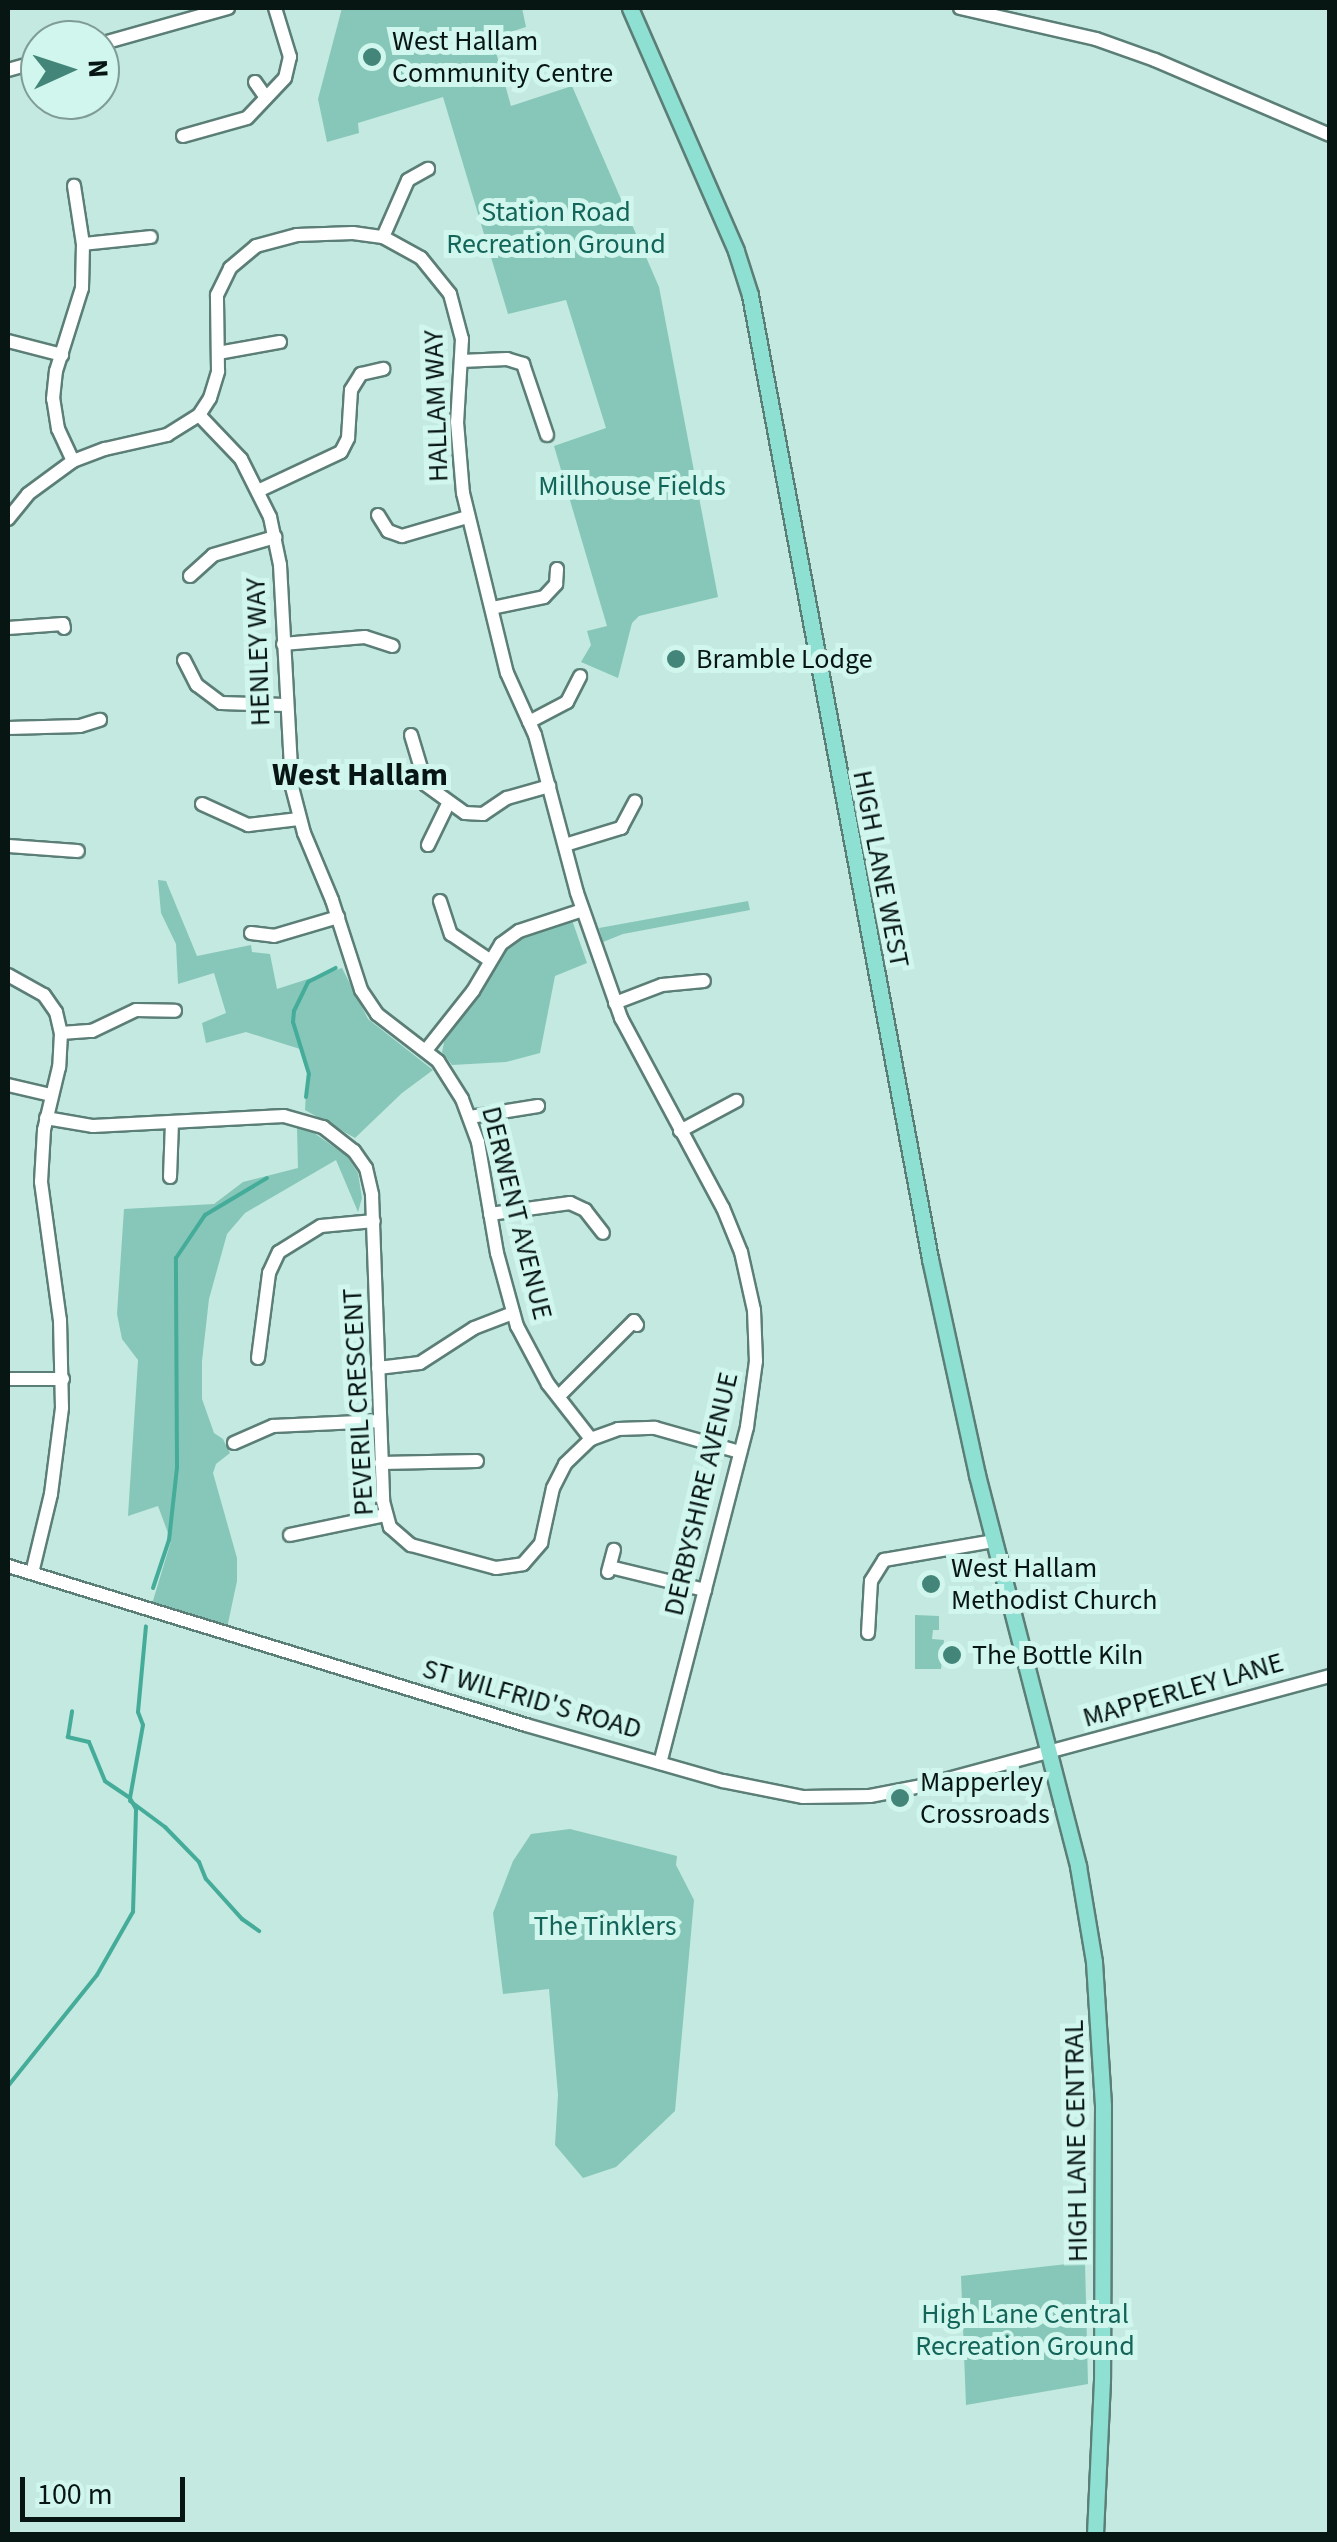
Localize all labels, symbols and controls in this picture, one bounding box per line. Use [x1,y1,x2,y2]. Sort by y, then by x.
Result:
north arrow [20,20,120,120]
place label: West Hallam Community Centre [392,24,613,90]
marker: West Hallam Community Centre [361,46,383,68]
text: N [78,58,118,79]
park label: Station Road Recreation Ground [446,195,666,261]
street label: HALLAM WAY [417,329,455,483]
park label: Millhouse Fields [538,469,726,503]
street label: HENLEY WAY [239,577,277,727]
place label: Bramble Lodge [696,642,873,676]
marker: Bramble Lodge [665,648,687,670]
district label: West Hallam [272,756,448,794]
street label: HIGH LANE WEST [845,767,917,971]
street label: DERWENT AVENUE [474,1103,560,1323]
street label: PEVERIL CRESCENT [335,1287,381,1517]
street label: DERBYSHIRE AVENUE [657,1369,745,1619]
place label: West Hallam Methodist Church [951,1551,1157,1617]
marker: West Hallam Methodist Church [920,1573,942,1595]
place label: The Bottle Kiln [972,1638,1143,1672]
marker: The Bottle Kiln [941,1644,963,1666]
street label: MAPPERLEY LANE [1079,1645,1287,1735]
street label: ST WILFRID'S ROAD [419,1652,645,1746]
place label: Mapperley Crossroads [920,1765,1050,1831]
marker: Mapperley Crossroads [889,1787,911,1809]
park label: The Tinklers [533,1909,677,1943]
street label: HIGH LANE CENTRAL [1057,2019,1095,2263]
park label: High Lane Central Recreation Ground [915,2297,1135,2363]
scale bar [25,2457,190,2519]
text: 100 m [37,2473,113,2516]

